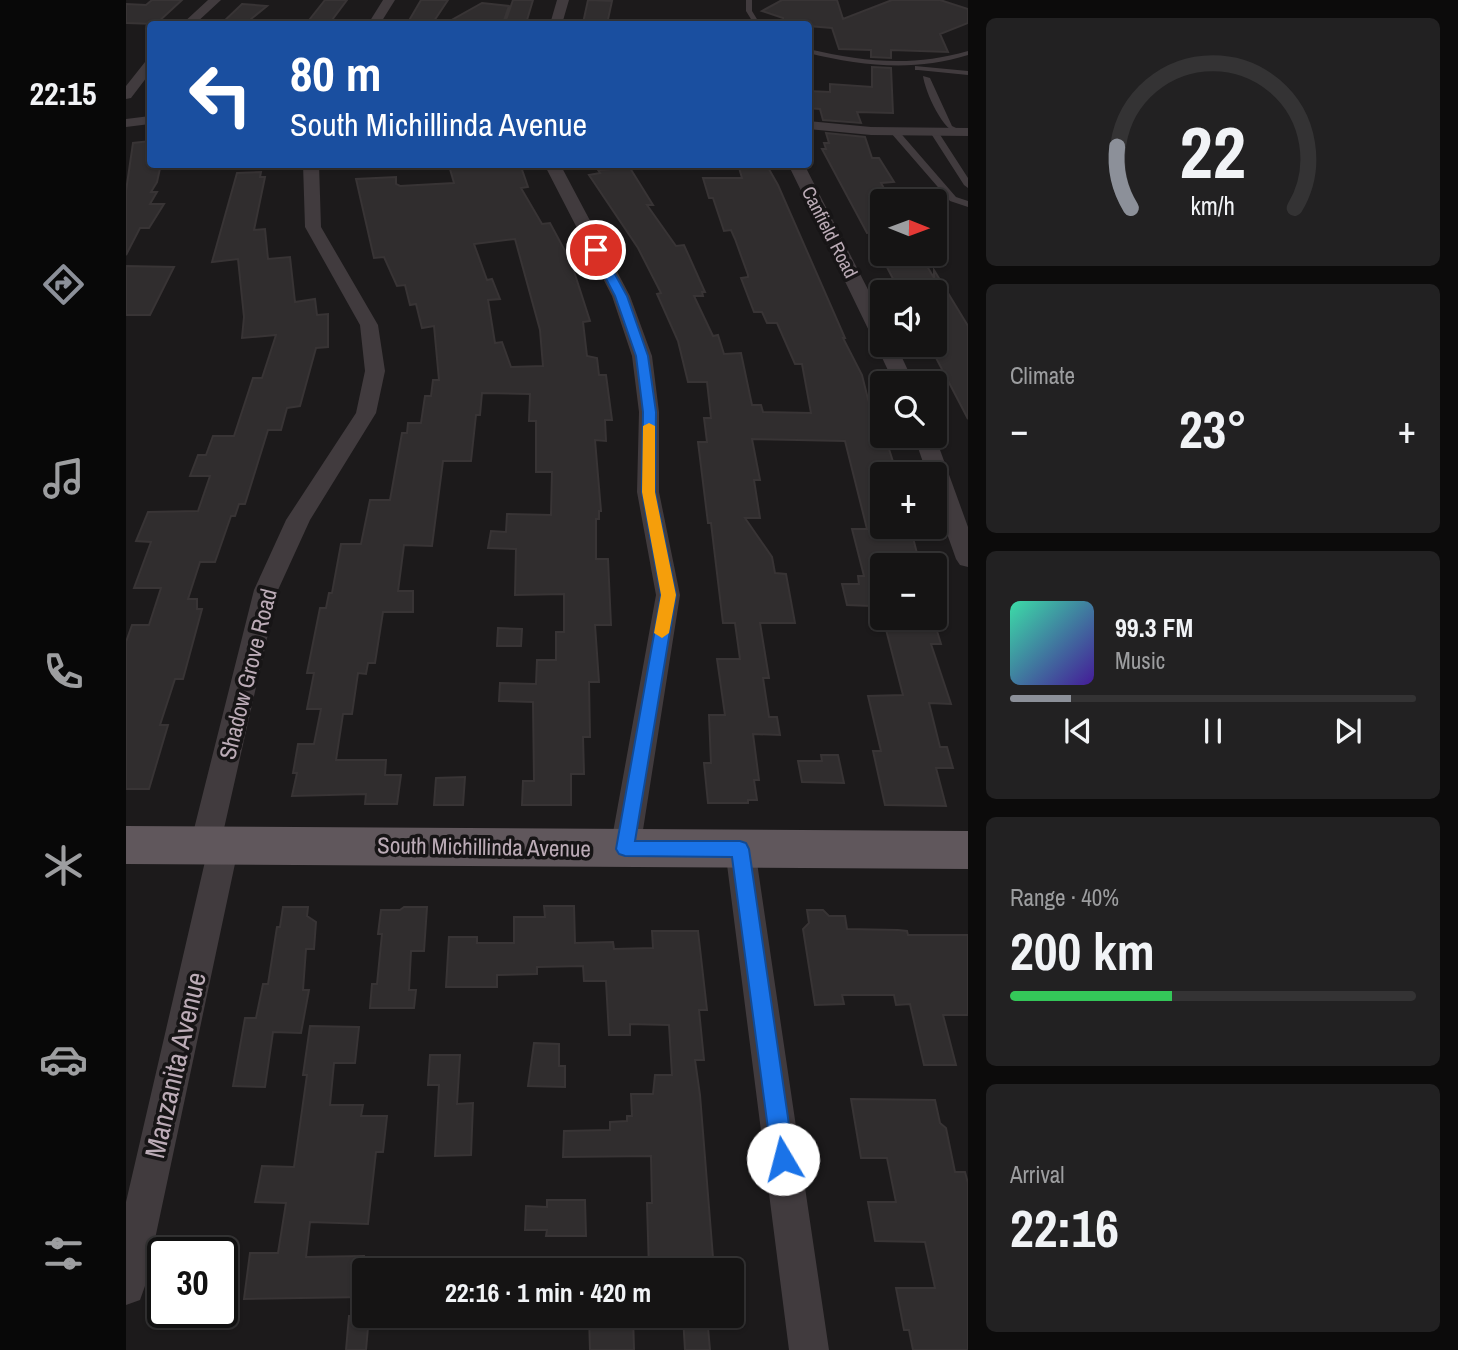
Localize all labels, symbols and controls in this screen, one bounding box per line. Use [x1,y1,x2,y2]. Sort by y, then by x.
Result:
text: 80 m [290,40,382,106]
icon: left [175,49,266,140]
text: 22:15 [29,72,97,115]
text: South Michillinda Avenue [290,103,587,146]
text: 22 [1180,104,1246,202]
street label: Canfield Road [796,182,864,282]
north arrow [870,189,947,266]
map controls [870,189,947,630]
text: km/h [1191,189,1235,223]
pin [566,220,626,280]
icon: arrive [577,231,615,269]
icon: directions [39,260,88,309]
button: sound [870,280,947,357]
text: Climate [1010,360,1075,391]
button: search [870,371,947,448]
text: 23° [1179,394,1247,464]
text: − [1010,404,1028,455]
text: + [1398,404,1416,455]
icon: music [39,454,88,503]
button: + [870,462,947,539]
button: − [870,553,947,630]
street label: Shadow Grove Road [211,585,284,763]
text: 99.3 FM [1115,610,1193,645]
text: Music [1115,645,1165,676]
icon: phone [39,647,88,696]
icon: previous [1059,712,1097,750]
icon: pause [1194,712,1232,750]
icon: next [1329,712,1367,750]
street label: South Michillinda Avenue [377,829,591,864]
icon: climate [39,841,88,890]
text: Range · 40% [1010,882,1119,913]
text: 200 km [1010,916,1155,986]
street label: Manzanita Avenue [135,968,215,1162]
icon: car [39,1035,88,1084]
position arrow [746,1122,820,1196]
text: Arrival [1010,1159,1065,1190]
text: 22:16 [1010,1193,1119,1263]
icon: filters [39,1229,88,1278]
speed limit sign: 30 [147,1237,238,1328]
text: 22:16 · 1 min · 420 m [445,1275,651,1310]

